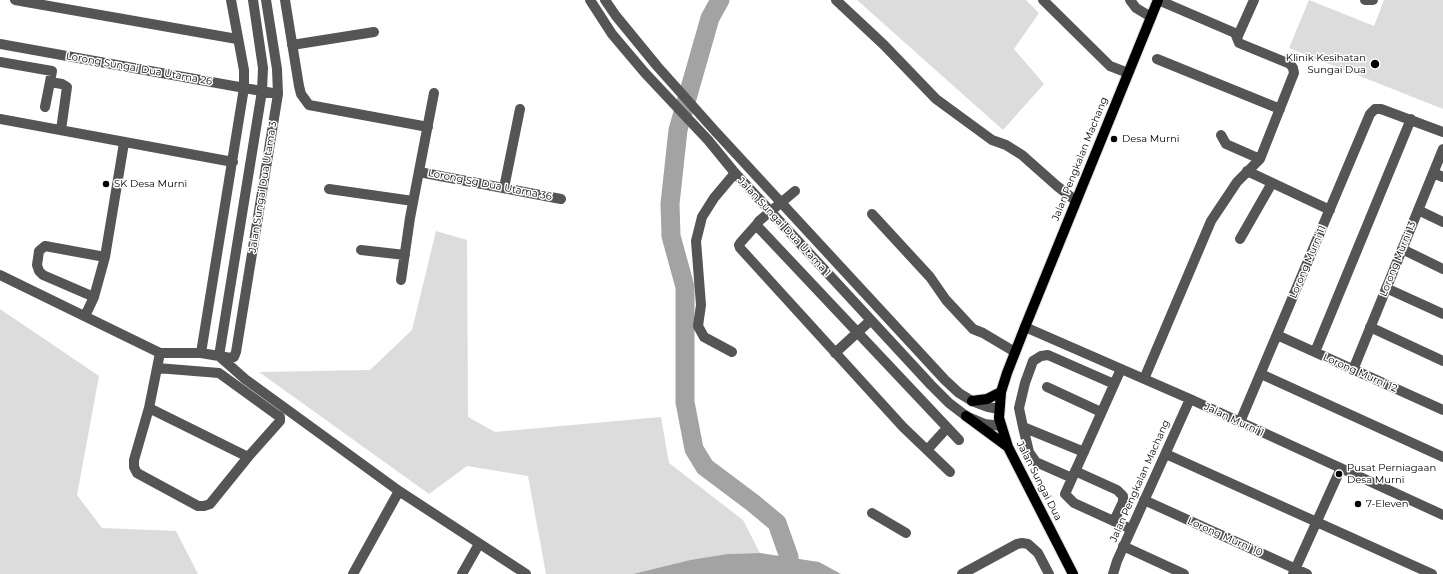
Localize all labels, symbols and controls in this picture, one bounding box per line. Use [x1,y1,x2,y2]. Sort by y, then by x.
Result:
street label: Lorong Sungai Dua Utama 26 [65,50,213,88]
place label: Klinik Kesihatan Sungai Dua [1286,52,1366,76]
marker: Klinik Kesihatan Sungai Dua [1369,58,1381,70]
street label: Jalan Pengkalan Machang [1050,95,1110,223]
street label: Jalan Sungai Dua Utama 3 [247,121,279,253]
place label: Desa Murni [1122,133,1179,145]
marker: Desa Murni [1109,134,1119,144]
street label: Lorong Sg Dua Utama 36 [427,167,553,203]
street label: Jalan Sungai Dua Utama 1 [735,175,833,279]
place label: SK Desa Murni [114,178,187,190]
marker: SK Desa Murni [101,179,111,189]
street label: Lorong Murni 13 [1377,220,1419,298]
street label: Lorong Murni 11 [1287,224,1329,300]
street label: Lorong Murni 12 [1321,351,1399,395]
street label: Jalan Murni 1 [1202,401,1266,439]
street label: Jalan Pengkalan Machang [1108,418,1172,544]
street label: Jalan Sungai Dua [1014,439,1064,523]
place label: Pusat Perniagaan Desa Murni [1347,462,1436,486]
marker: Pusat Perniagaan Desa Murni [1334,469,1344,479]
place label: 7-Eleven [1366,498,1409,510]
marker: 7-Eleven [1353,499,1363,509]
street label: Lorong Murni 10 [1186,515,1264,559]

